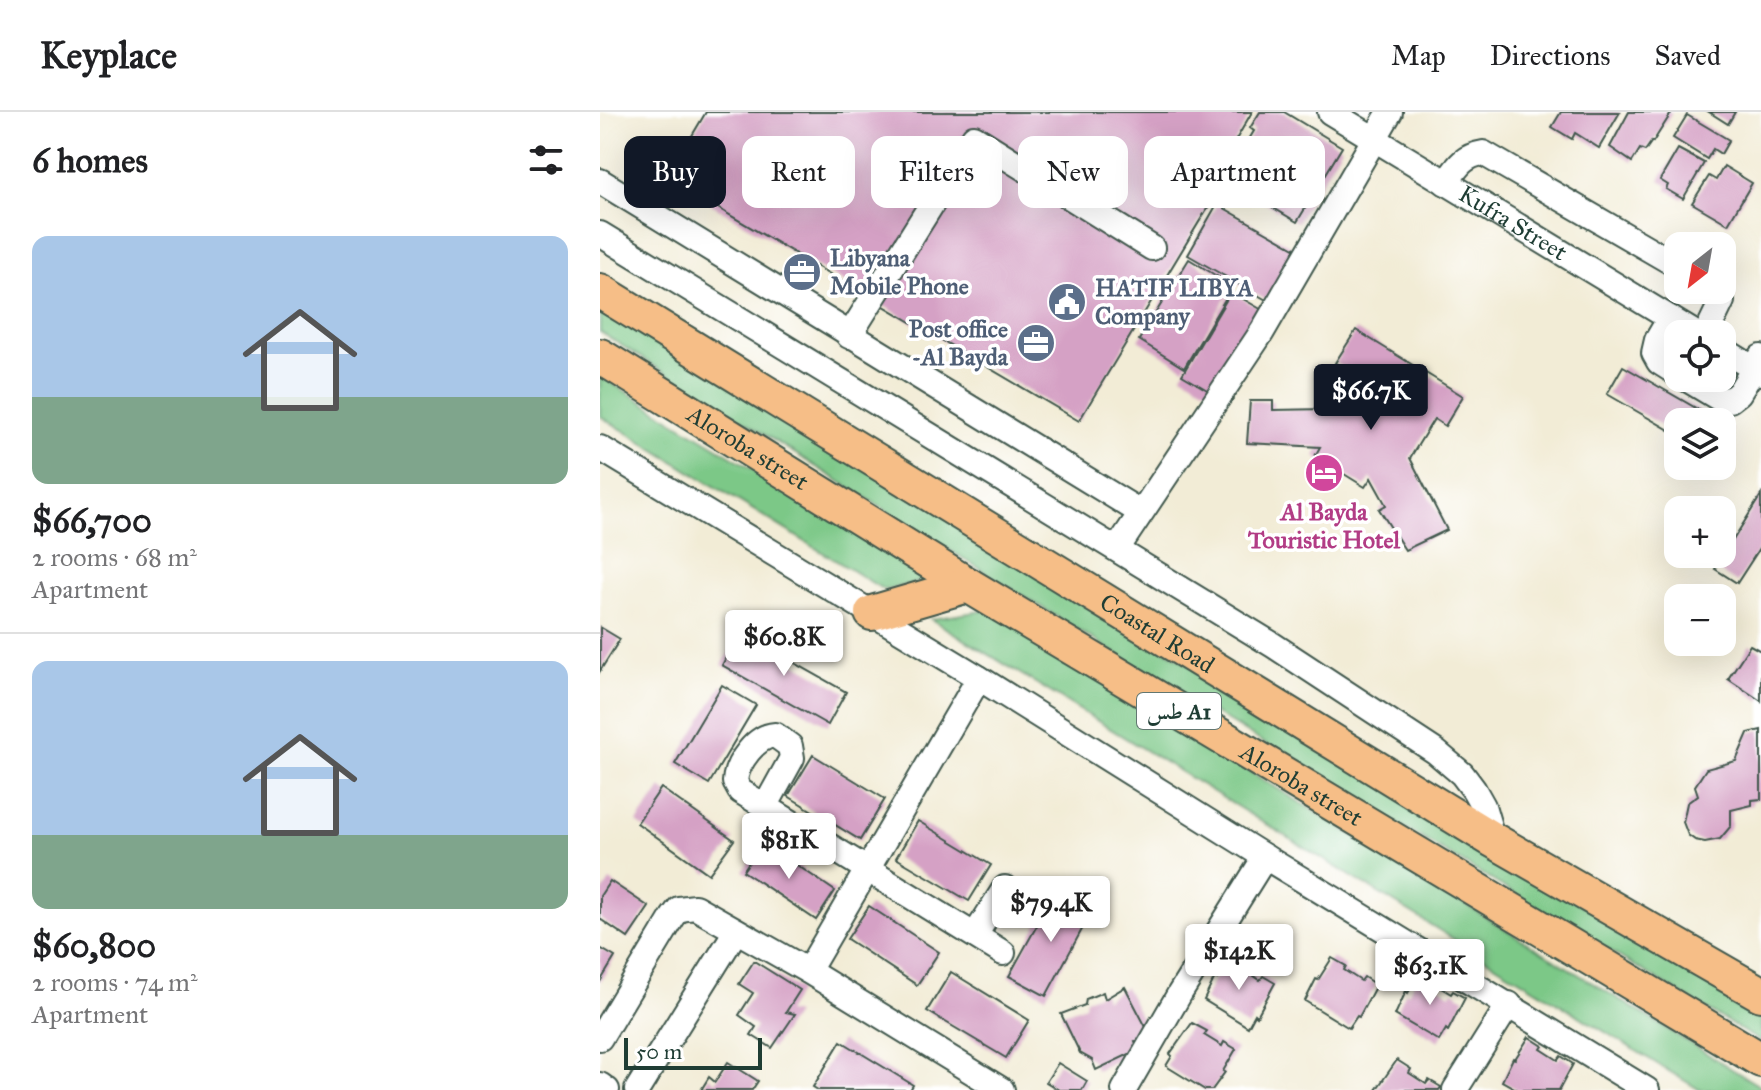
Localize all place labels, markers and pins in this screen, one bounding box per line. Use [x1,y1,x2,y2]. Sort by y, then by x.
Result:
place label: Libyana Mobile Phone [830,243,969,301]
office icon: Libyana Mobile Phone [781,251,823,293]
place label: HATIF LIBYA Company [1095,273,1254,331]
public building icon: HATIF LIBYA Company [1046,281,1088,323]
place label: Post office -Al Bayda [909,314,1009,372]
office icon: Post office -Al Bayda [1015,322,1057,364]
pin: $66.7K [1306,364,1436,432]
hotel icon: Al Bayda Touristic Hotel [1303,452,1345,494]
place label: Al Bayda Touristic Hotel [1247,497,1400,555]
pin: $60.8K [719,610,849,678]
pin: $81K [742,813,836,881]
pin: $79.4K [986,876,1116,944]
pin: $142K [1183,924,1295,992]
pin: $63.1K [1365,939,1495,1007]

